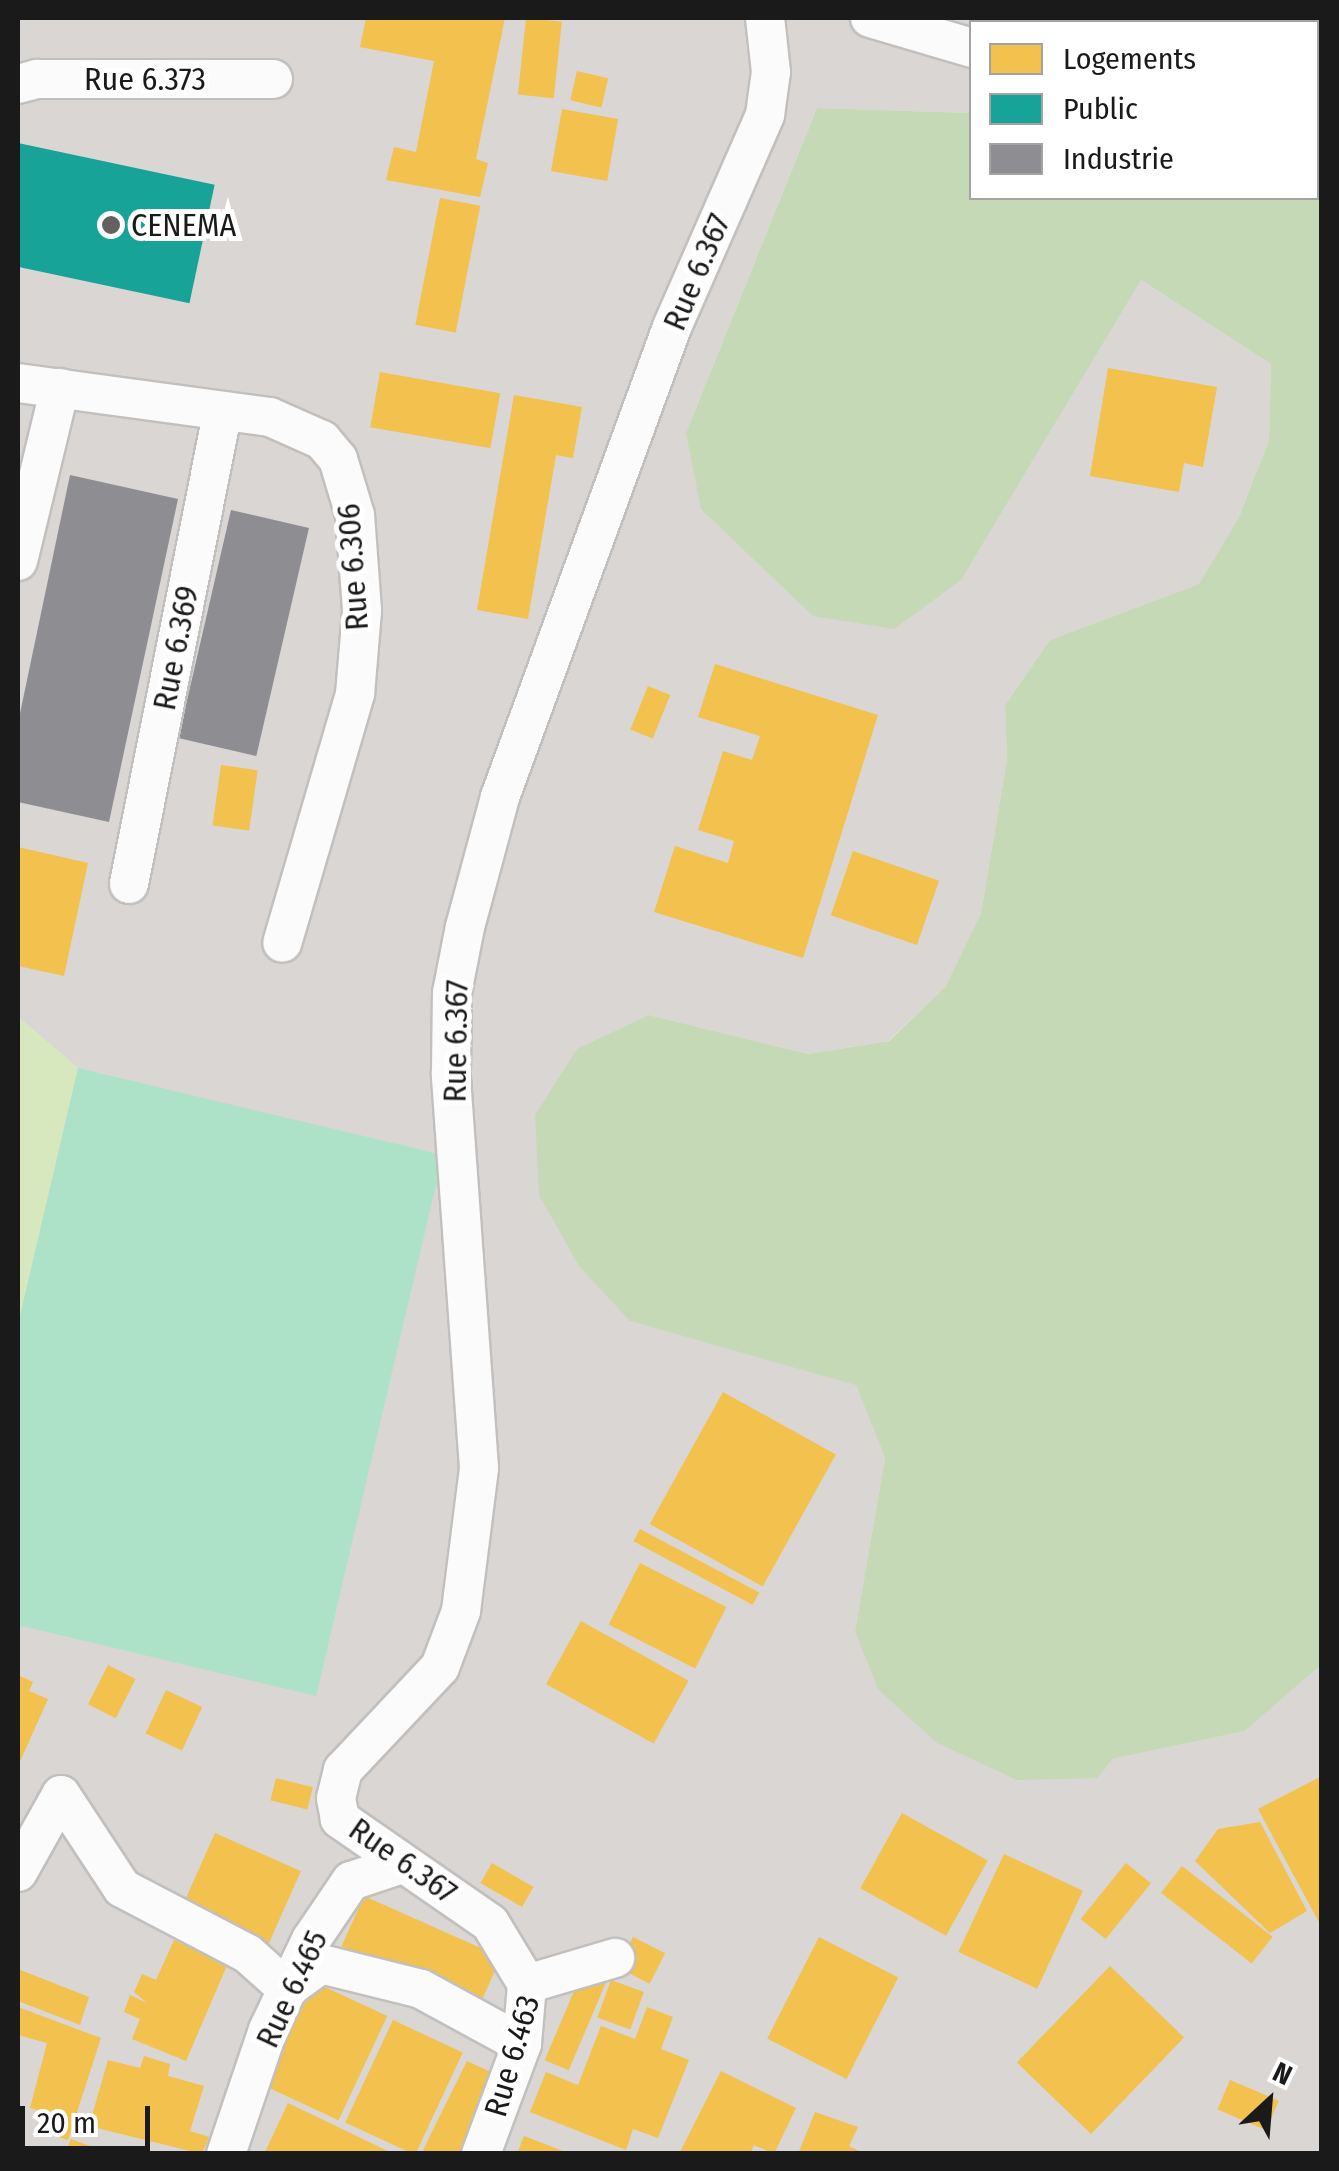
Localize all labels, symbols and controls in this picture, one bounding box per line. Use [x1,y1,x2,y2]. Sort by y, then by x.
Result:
legend [969,20,1319,200]
text: Logements [1063,41,1196,77]
street label: Rue 6.373 [84,60,206,98]
text: Public [1063,91,1138,127]
text: Industrie [1063,141,1174,177]
place label: CENEMA [131,206,236,244]
street label: Rue 6.367 [655,208,739,336]
marker: CENEMA [100,214,122,236]
street label: Rue 6.306 [329,502,377,632]
street label: Rue 6.369 [145,583,207,713]
street label: Rue 6.367 [436,979,476,1103]
street label: Rue 6.367 [342,1810,464,1912]
street label: Rue 6.465 [248,1924,336,2054]
street label: Rue 6.463 [476,1991,548,2121]
north arrow [1219,2051,1319,2151]
text: N [1268,2055,1297,2092]
scale bar [25,2086,155,2148]
text: 20 m [37,2105,96,2141]

